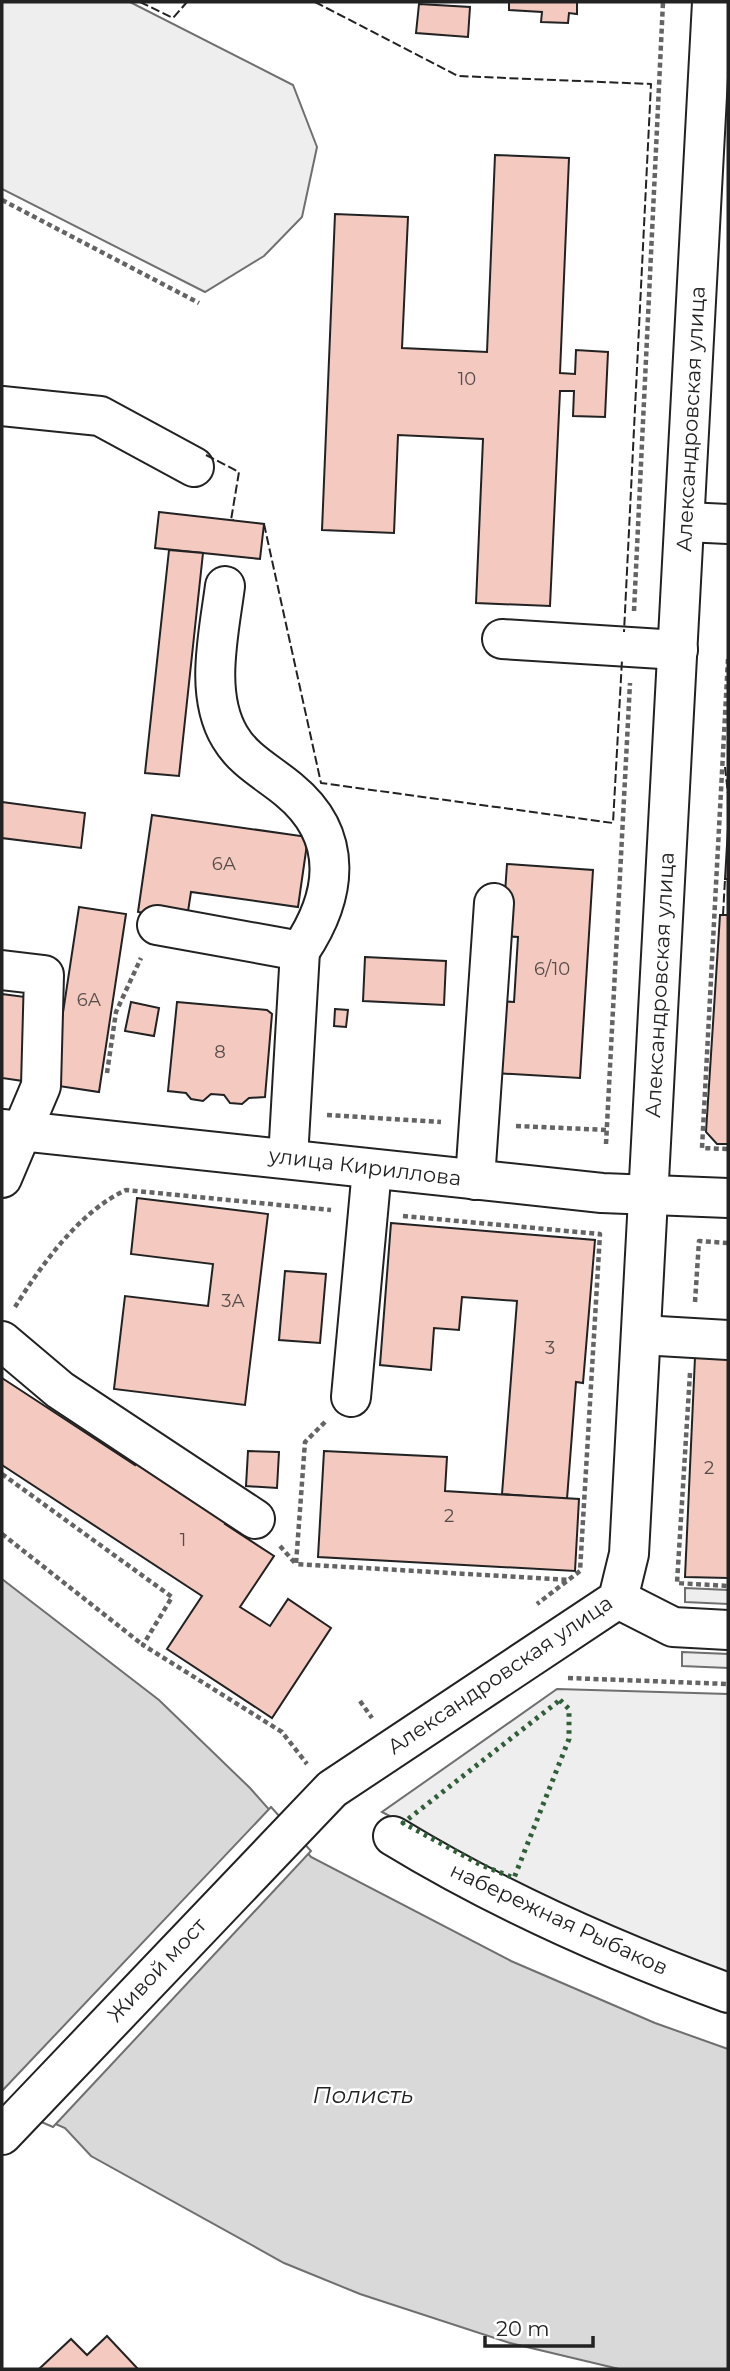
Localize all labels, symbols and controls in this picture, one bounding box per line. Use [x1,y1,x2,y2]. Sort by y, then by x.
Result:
street label: Александровская улица [671,285,710,552]
house number: 10 [458,368,476,390]
street label: Александровская улица [640,851,679,1118]
house number: 6А [212,853,237,875]
house number: 6/10 [534,958,570,980]
house number: 6А [77,989,102,1011]
house number: 8 [214,1041,226,1063]
street label: улица Кириллова [266,1142,463,1191]
house number: 3А [221,1290,245,1312]
house number: 3 [545,1337,555,1359]
house number: 2 [704,1457,714,1479]
house number: 2 [444,1505,454,1527]
house number: 1 [180,1529,186,1551]
street label: Александровская улица [382,1590,617,1759]
street label: набережная Рыбаков [446,1857,672,1980]
street label: Живой мост [102,1912,211,2027]
water label: Полисть [313,2081,413,2109]
scale bar [485,2304,594,2348]
text: 20 m [496,2316,550,2341]

